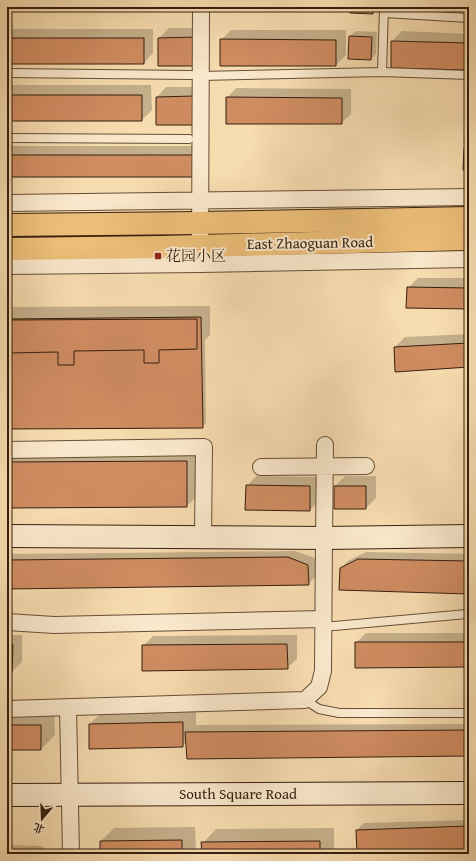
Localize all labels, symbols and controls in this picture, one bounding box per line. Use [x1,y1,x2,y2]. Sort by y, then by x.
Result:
street label: East Zhaoguan Road [247,231,373,254]
place label: 花园小区 [166,245,226,266]
marker: 花园小区 [153,251,163,261]
street label: South Square Road [179,783,297,804]
north arrow [22,799,62,839]
text: 北 [31,819,47,838]

